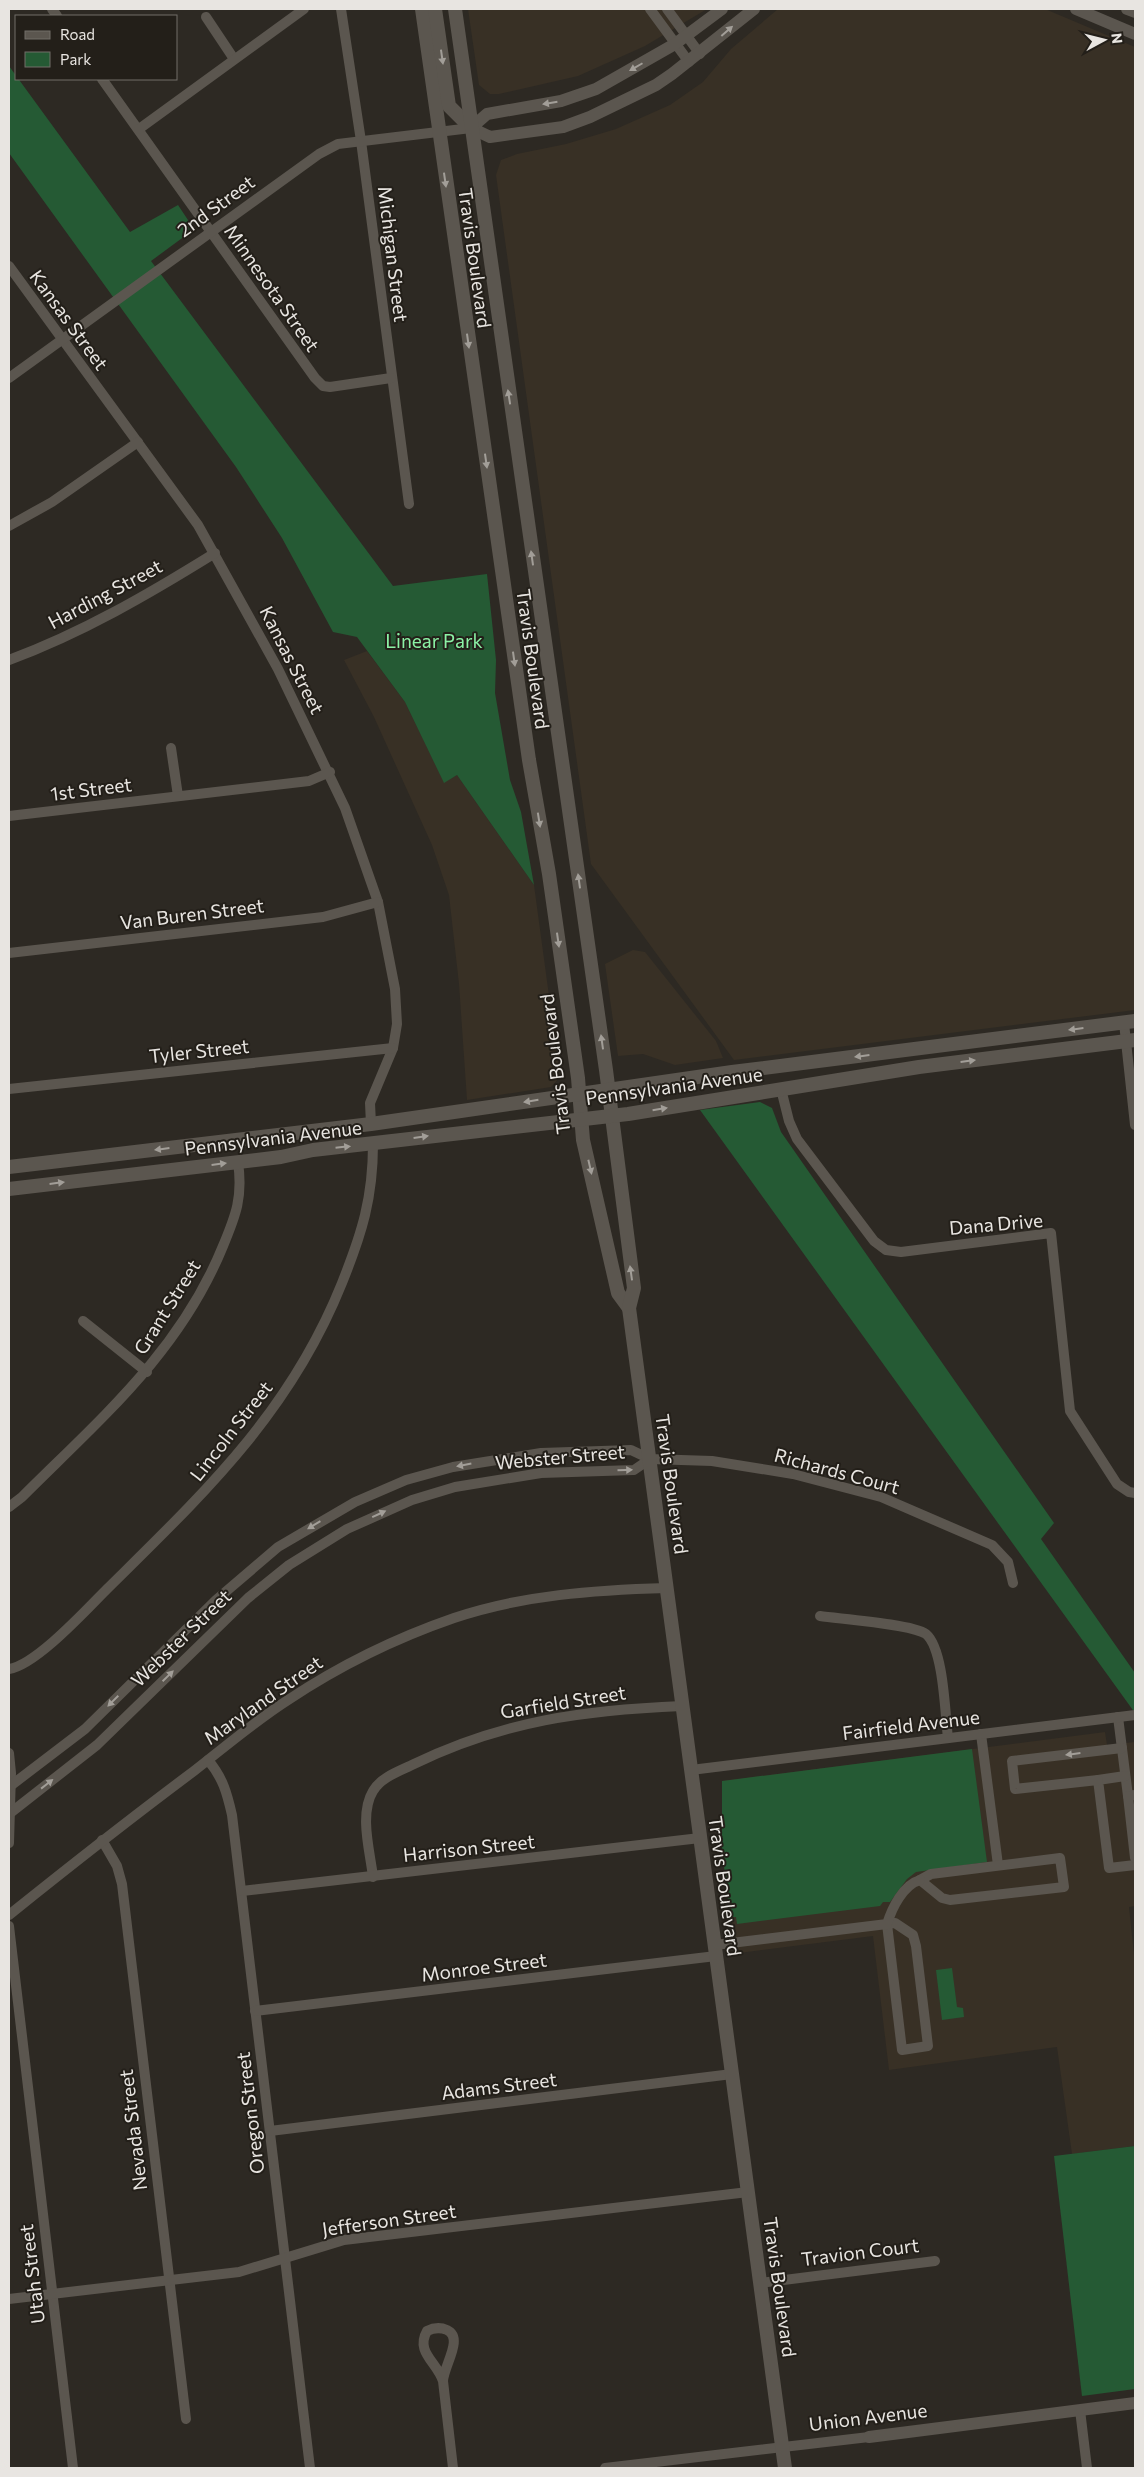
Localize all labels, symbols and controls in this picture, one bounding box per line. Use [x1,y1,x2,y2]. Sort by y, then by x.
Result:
legend [15,15,178,80]
north arrow [1079,15,1129,65]
text: Road [60,25,95,43]
one-way arrow [720,25,732,37]
text: N [1108,32,1126,45]
one-way arrow [439,49,447,65]
text: Park [60,50,91,68]
one-way arrow [629,63,643,71]
one-way arrow [541,100,557,108]
street label: 2nd Street [173,170,259,241]
one-way arrow [442,172,450,188]
street label: Michigan Street [374,185,413,323]
street label: Travis Boulevard [454,186,497,329]
street label: Minnesota Street [220,220,325,356]
street label: Kansas Street [25,265,114,374]
one-way arrow [464,333,472,349]
one-way arrow [505,389,513,405]
one-way arrow [482,453,490,469]
one-way arrow [528,550,536,566]
street label: Harding Street [44,554,166,633]
street label: Travis Boulevard [512,587,555,730]
street label: Kansas Street [255,602,330,718]
park label: Linear Park [385,629,483,652]
one-way arrow [511,652,519,668]
street label: 1st Street [49,772,133,805]
one-way arrow [535,812,543,828]
one-way arrow [574,873,582,889]
street label: Van Buren Street [119,893,265,934]
one-way arrow [554,932,562,948]
street label: Travis Boulevard [534,993,575,1136]
one-way arrow [1068,1025,1084,1033]
one-way arrow [597,1033,605,1049]
street label: Tyler Street [148,1034,250,1067]
one-way arrow [853,1052,869,1060]
one-way arrow [960,1057,976,1065]
street label: Pennsylvania Avenue [584,1062,764,1109]
one-way arrow [523,1098,539,1106]
one-way arrow [652,1104,668,1112]
street label: Pennsylvania Avenue [183,1115,363,1160]
one-way arrow [413,1133,429,1141]
one-way arrow [335,1143,351,1151]
one-way arrow [154,1145,170,1153]
one-way arrow [586,1159,594,1174]
one-way arrow [211,1160,227,1168]
one-way arrow [49,1179,65,1187]
street label: Dana Drive [948,1208,1044,1239]
street label: Grant Street [128,1255,205,1358]
one-way arrow [627,1265,635,1281]
street label: Lincoln Street [184,1376,277,1485]
street label: Travis Boulevard [651,1412,694,1555]
street label: Webster Street [494,1439,626,1474]
street label: Richards Court [772,1443,902,1498]
one-way arrow [455,1461,471,1469]
one-way arrow [617,1466,633,1474]
one-way arrow [372,1509,386,1517]
one-way arrow [307,1520,320,1529]
street label: Webster Street [126,1584,236,1691]
street label: Maryland Street [199,1650,327,1749]
one-way arrow [162,1670,174,1682]
street label: Garfield Street [498,1680,628,1723]
one-way arrow [107,1695,119,1707]
street label: Fairfield Avenue [841,1705,981,1744]
one-way arrow [1065,1750,1081,1758]
one-way arrow [40,1778,53,1789]
street label: Travis Boulevard [704,1814,747,1957]
street label: Harrison Street [402,1829,536,1866]
street label: Monroe Street [420,1947,548,1986]
street label: Oregon Street [231,2051,268,2175]
street label: Adams Street [440,2067,558,2104]
street label: Nevada Street [114,2068,151,2192]
street label: Jefferson Street [320,2199,458,2240]
street label: Travis Boulevard [759,2215,802,2358]
street label: Utah Street [14,2223,49,2325]
street label: Travion Court [800,2233,920,2270]
street label: Union Avenue [808,2398,928,2435]

